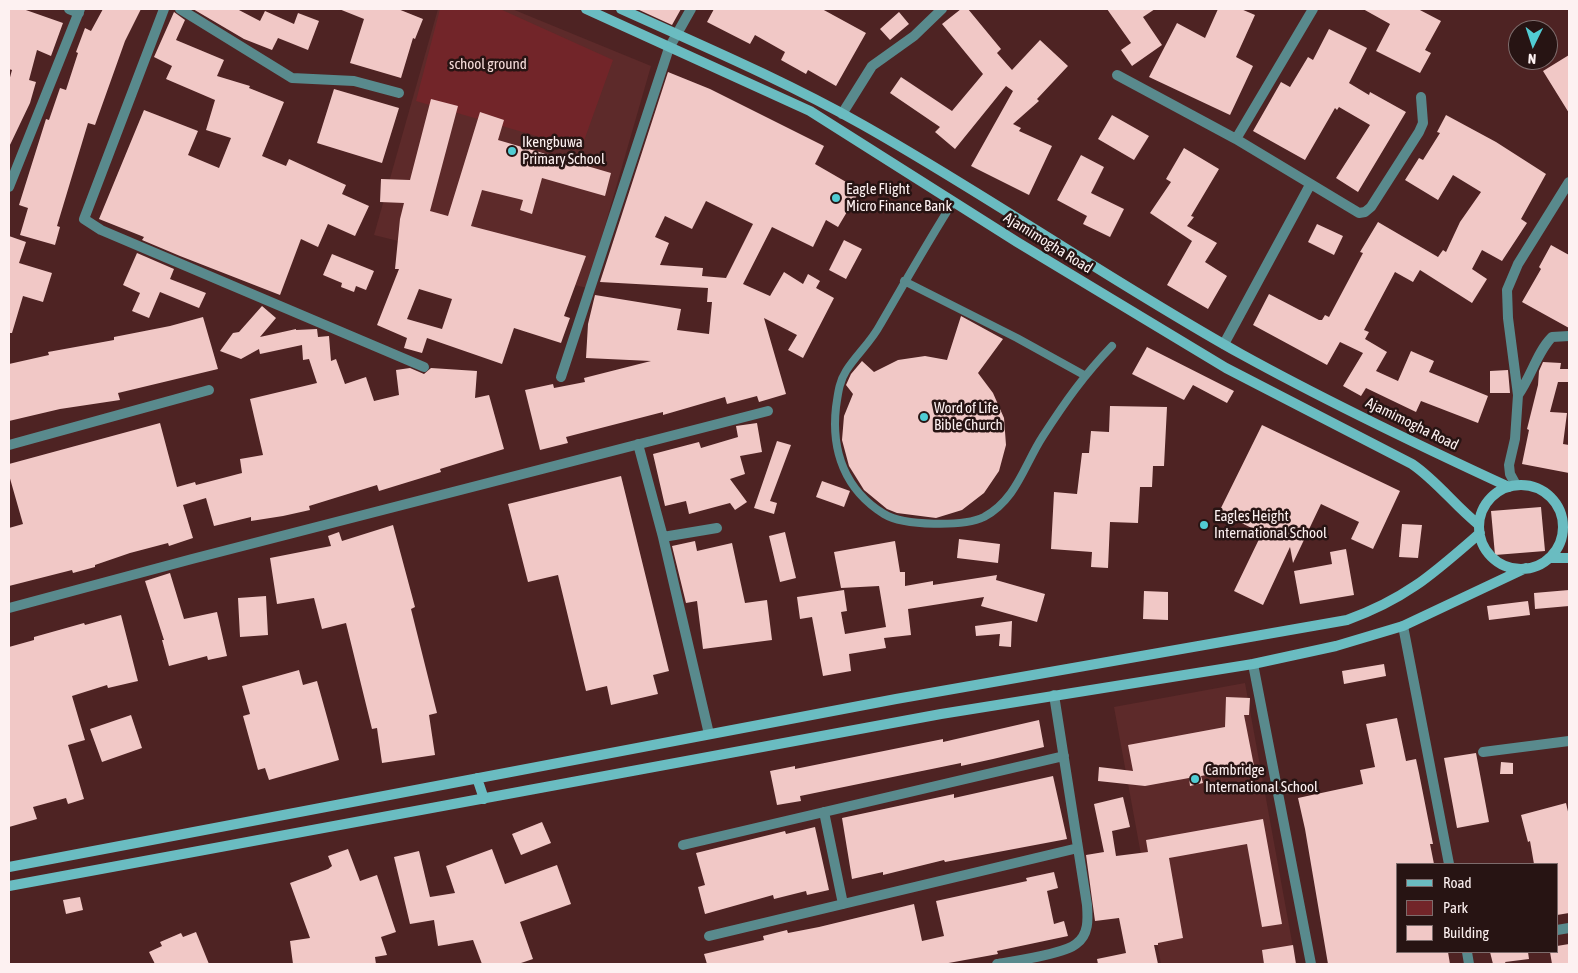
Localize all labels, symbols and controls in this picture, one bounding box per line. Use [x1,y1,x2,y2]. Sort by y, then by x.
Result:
north arrow [1508,20,1558,70]
text: N [1527,51,1537,67]
park label: school ground [449,55,527,73]
place label: Ikengbuwa Primary School [522,133,605,168]
marker: Ikengbuwa Primary School [506,145,518,157]
place label: Eagle Flight Micro Finance Bank [846,180,952,215]
marker: Eagle Flight Micro Finance Bank [830,192,842,204]
street label: Ajamimogha Road [1000,209,1096,277]
street label: Ajamimogha Road [1363,394,1461,454]
place label: Word of Life Bible Church [934,399,1003,434]
marker: Word of Life Bible Church [918,411,930,423]
place label: Eagles Height International School [1214,507,1327,542]
marker: Eagles Height International School [1198,519,1210,531]
place label: Cambridge International School [1205,761,1318,796]
marker: Cambridge International School [1189,773,1201,785]
legend [1396,863,1558,953]
text: Road [1443,874,1472,891]
text: Park [1443,899,1468,916]
text: Building [1443,924,1489,941]

